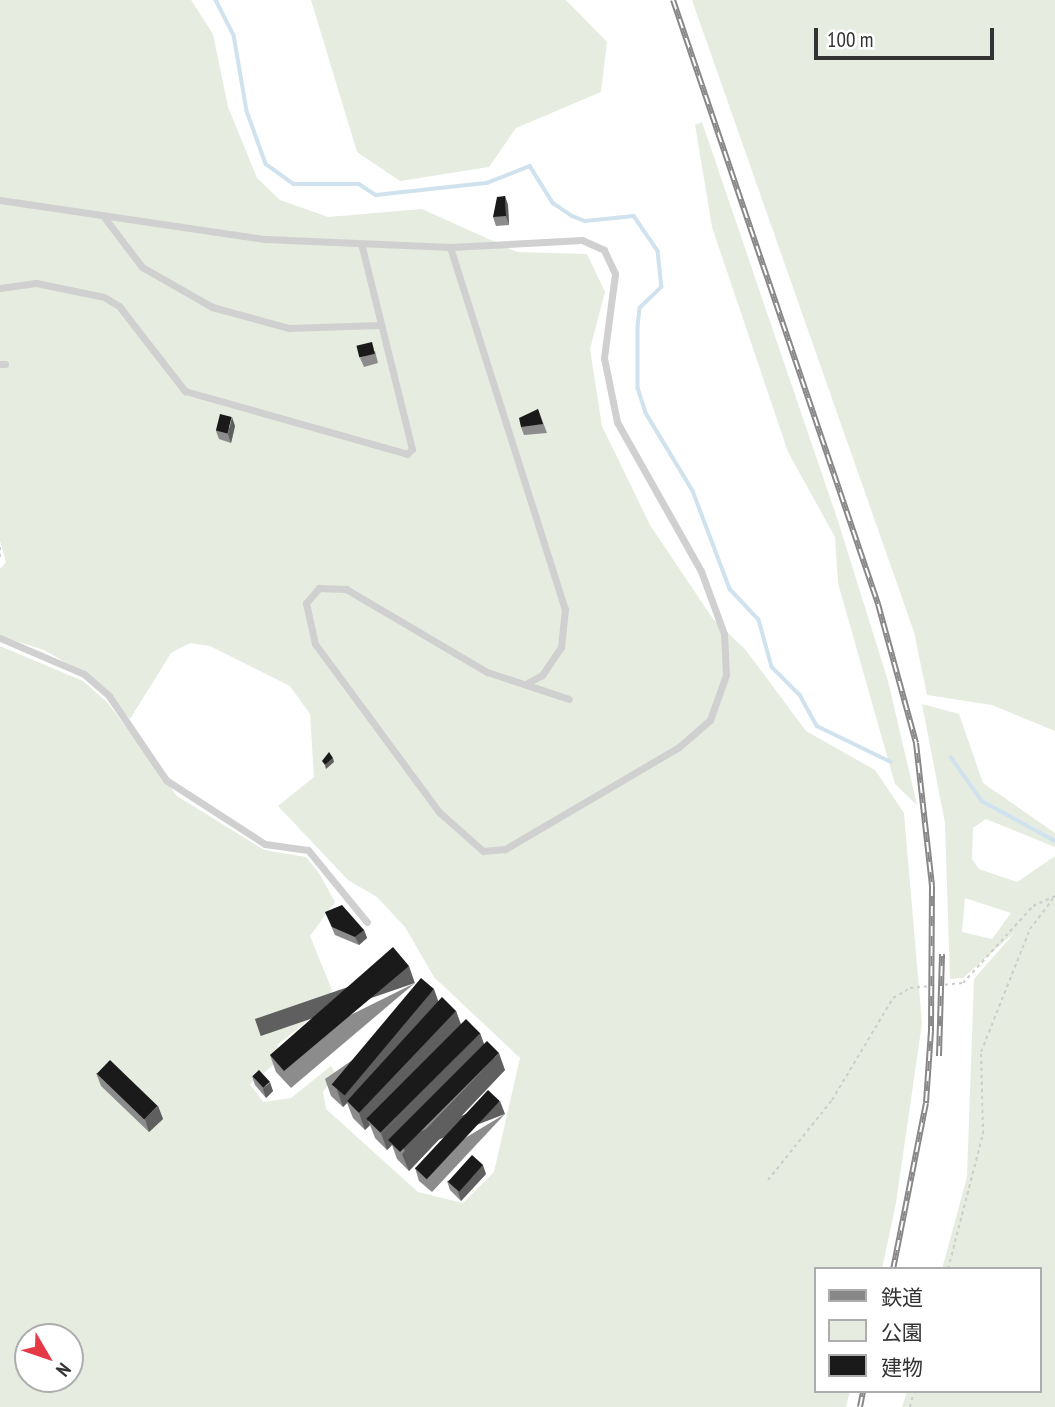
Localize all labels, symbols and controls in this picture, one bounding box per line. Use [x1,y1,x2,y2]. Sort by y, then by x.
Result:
scale bar [817,14,997,58]
text: 100 m [827,26,873,53]
legend [814,1267,1041,1393]
text: 鉄道 [881,1284,923,1311]
text: 公園 [881,1319,923,1346]
north arrow [14,1323,84,1393]
text: 建物 [881,1354,923,1381]
text: N [51,1358,76,1381]

